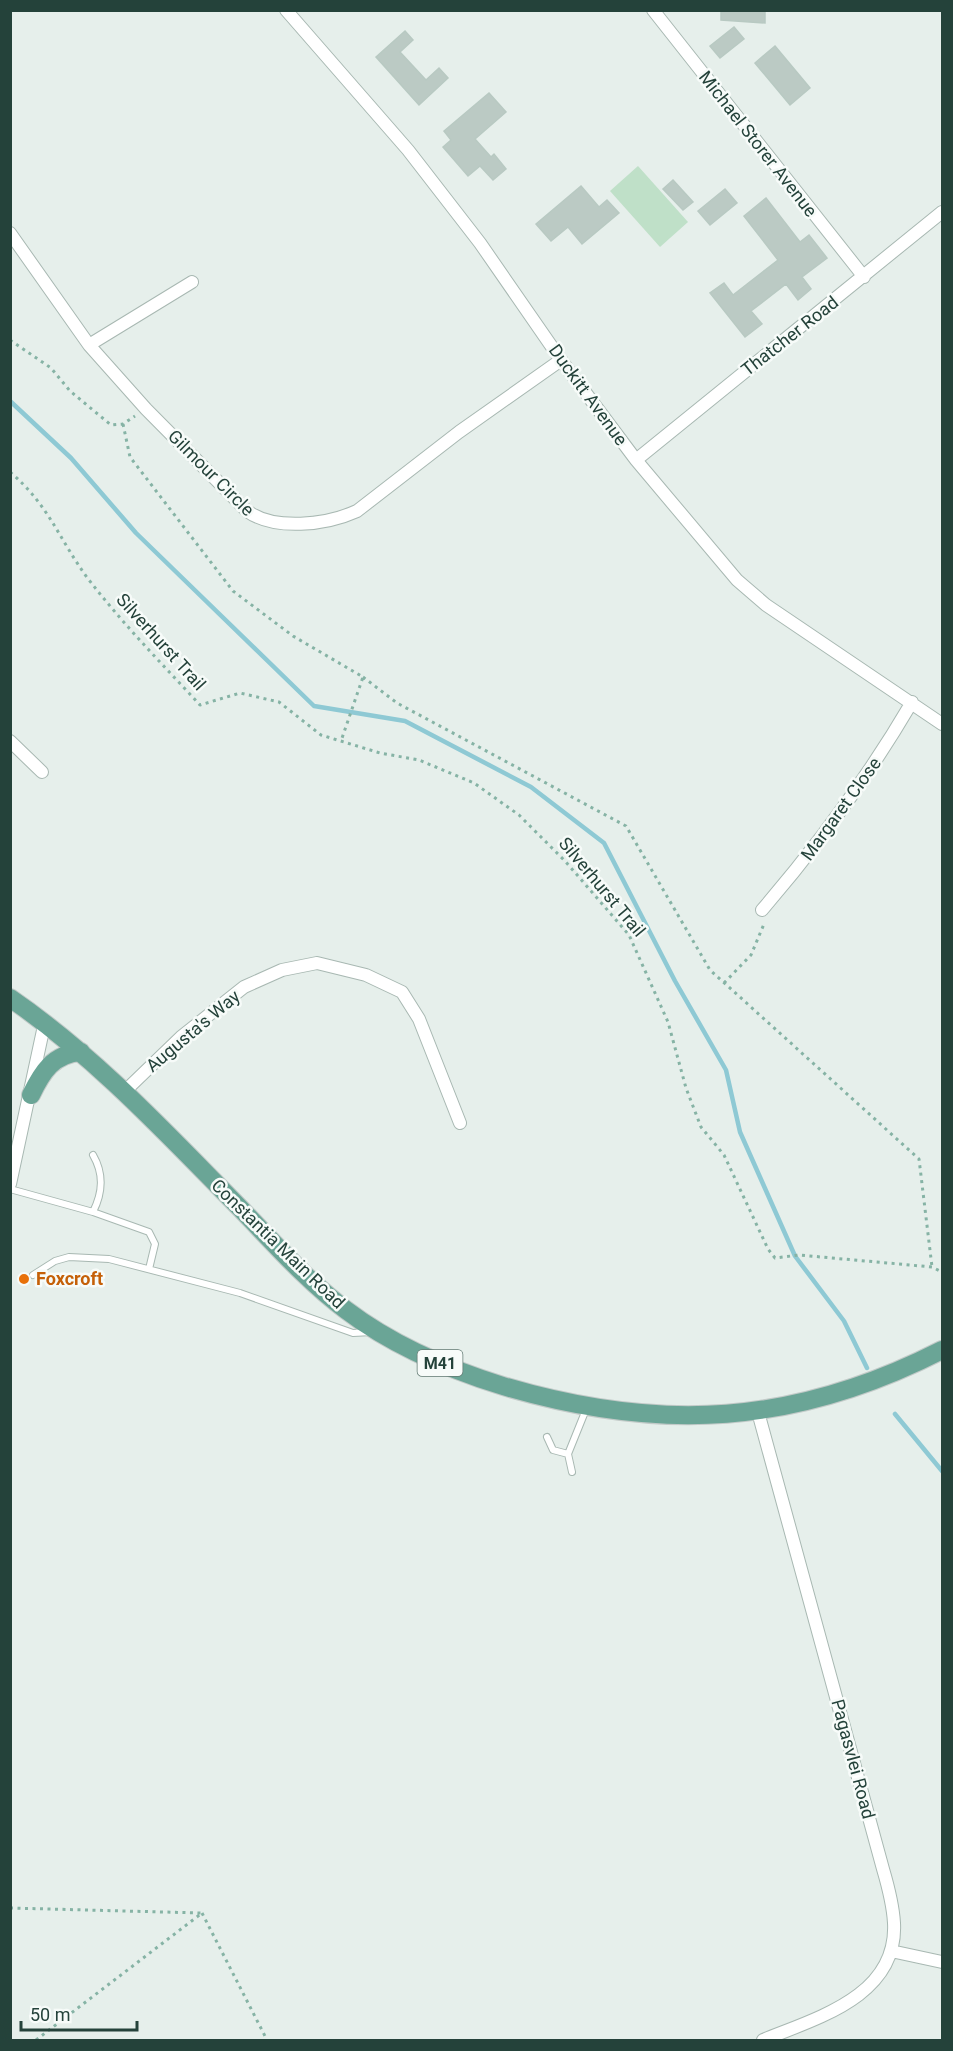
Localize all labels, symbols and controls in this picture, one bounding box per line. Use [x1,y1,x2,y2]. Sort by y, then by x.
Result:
street label: Michael Storer Avenue [695,67,822,221]
street label: Thatcher Road [737,291,842,380]
street label: Duckitt Avenue [545,340,632,449]
street label: Gilmour Circle [164,425,259,520]
street label: Silverhurst Trail [112,589,210,695]
street label: Margaret Close [796,753,885,864]
street label: Silverhurst Trail [555,833,650,941]
street label: Augusta's Way [141,985,244,1076]
street label: Constantia Main Road [207,1175,349,1313]
place label: Foxcroft [36,1268,103,1289]
marker: Foxcroft [17,1272,31,1286]
road number: M41 [418,1350,462,1376]
street label: Pagasvlei Road [827,1697,880,1821]
scale bar [21,1994,136,2032]
text: 50 m [30,2004,70,2025]

